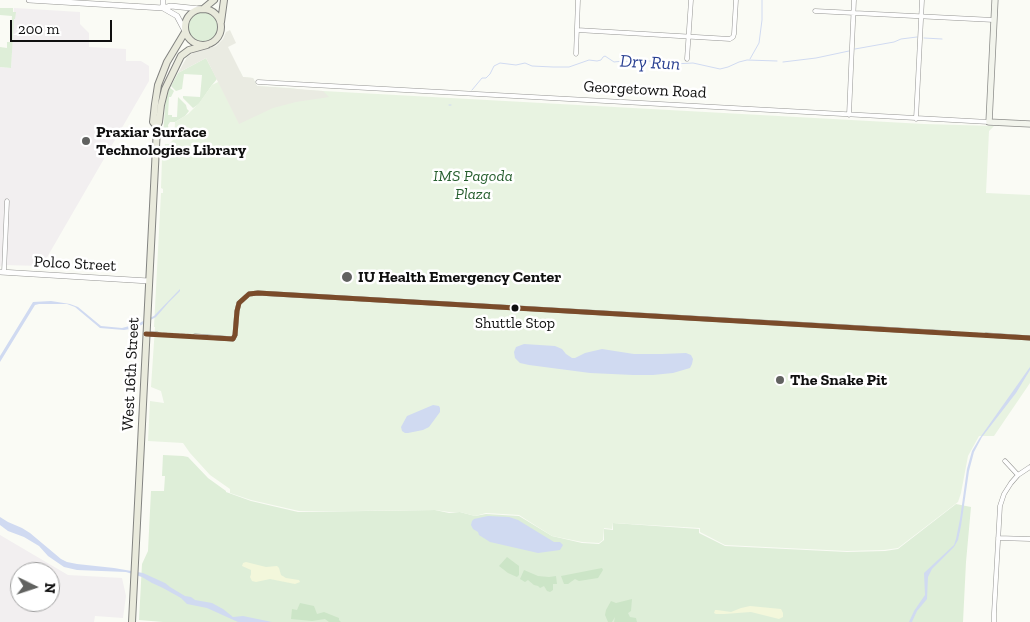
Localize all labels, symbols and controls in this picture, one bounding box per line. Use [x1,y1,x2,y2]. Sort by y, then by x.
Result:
scale bar [12,10,115,42]
text: 200 m [18,20,59,38]
water label: Dry Run [619,51,681,75]
street label: Georgetown Road [583,77,707,103]
place label: Praxiar Surface Technologies Library [96,122,246,160]
marker: Praxiar Surface Technologies Library [80,135,92,147]
park label: IMS Pagoda Plaza [433,166,513,204]
street label: Polco Street [33,252,117,276]
place label: IU Health Emergency Center [358,267,561,287]
marker: IU Health Emergency Center [340,270,354,284]
marker: Shuttle Stop [510,303,520,313]
place label: Shuttle Stop [475,315,555,333]
street label: West 16th Street [118,317,144,431]
place label: The Snake Pit [790,370,887,390]
marker: The Snake Pit [774,374,786,386]
north arrow [10,562,60,612]
text: N [41,582,58,594]

